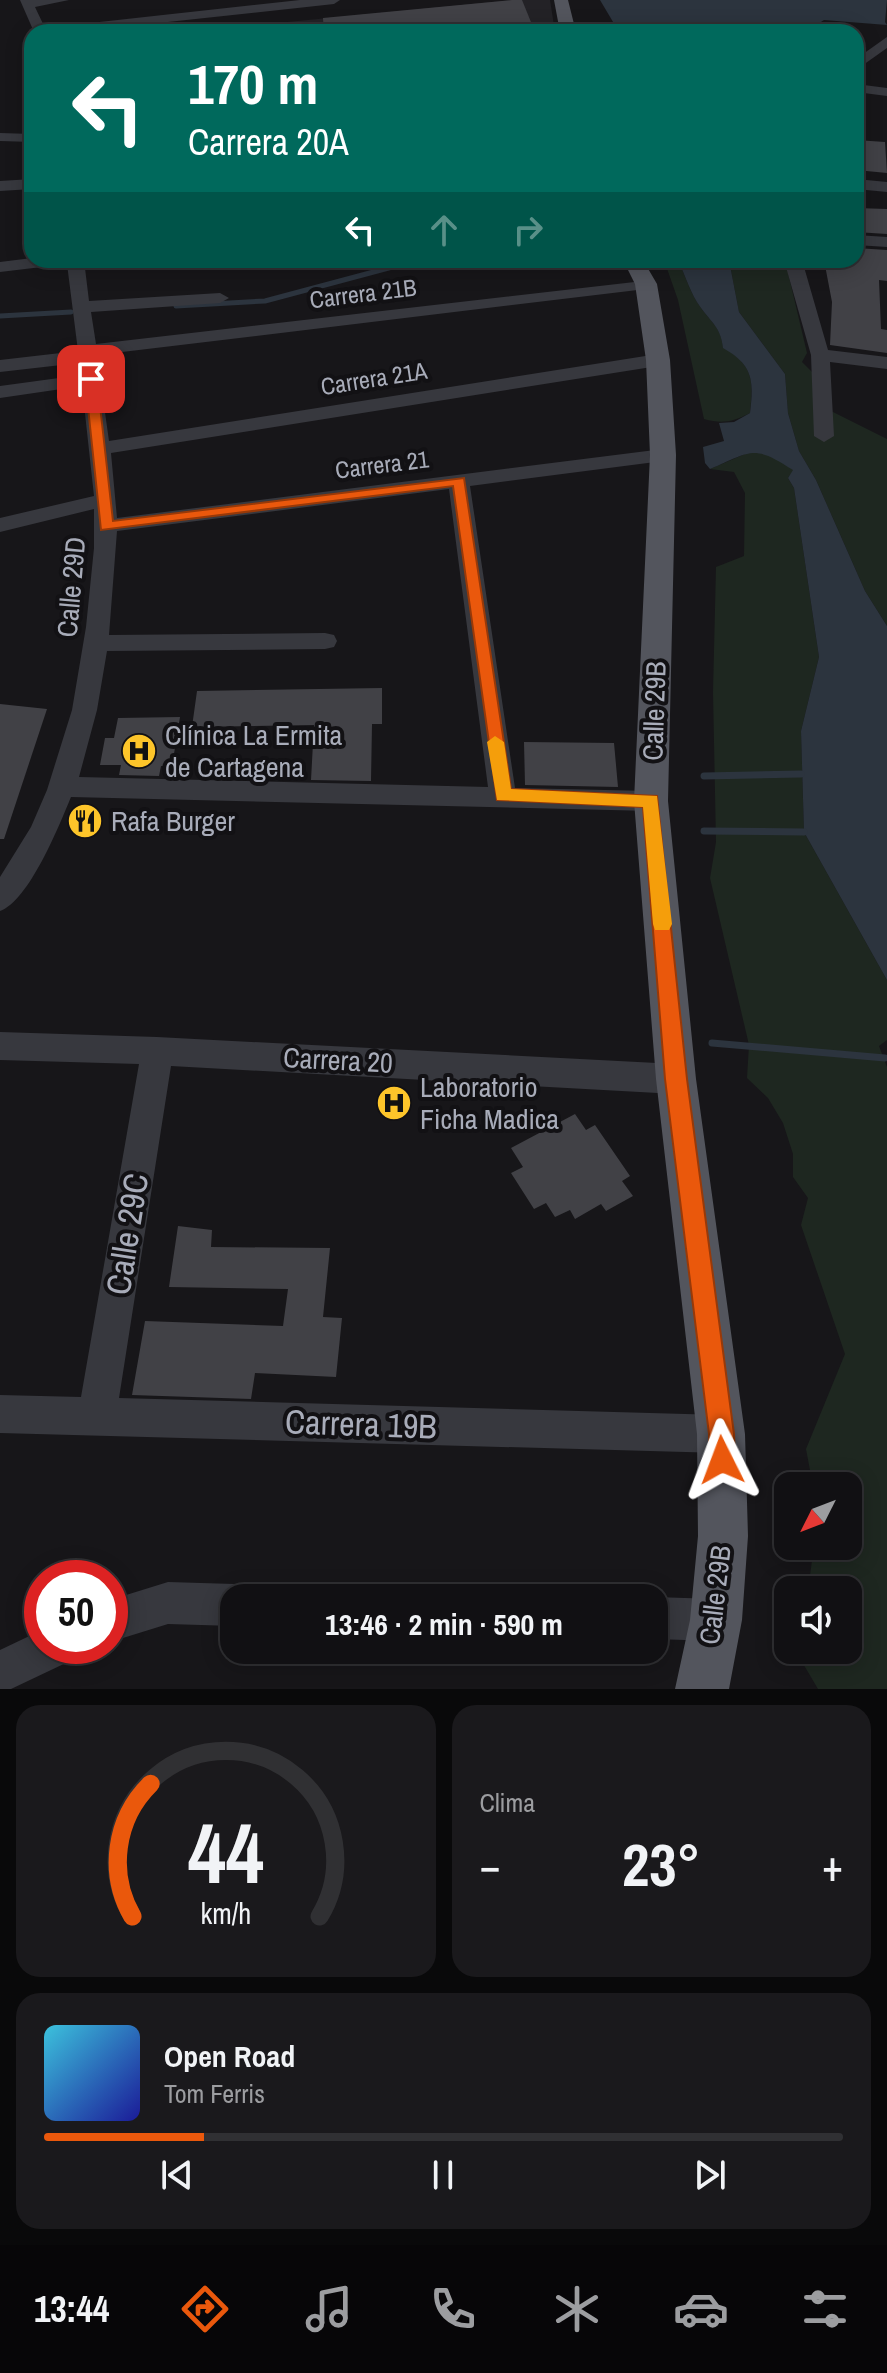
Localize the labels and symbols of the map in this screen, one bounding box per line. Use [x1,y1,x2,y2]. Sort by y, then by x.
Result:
street label: Carrera 21B [308,271,418,315]
pin [57,345,125,413]
street label: Carrera 21A [318,354,430,402]
street label: Carrera 21 [333,442,431,486]
street label: Calle 29D [48,535,94,639]
street label: Calle 29B [633,661,675,761]
place label: Clínica La Ermita de Cartagena [165,716,343,786]
hospital icon: Clínica La Ermita de Cartagena [120,732,158,770]
restaurant icon: Rafa Burger [66,802,104,840]
place label: Rafa Burger [111,802,235,840]
street label: Carrera 20 [282,1038,394,1082]
place label: Laboratorio Ficha Madica [420,1068,559,1138]
hospital icon: Laboratorio Ficha Madica [375,1084,413,1122]
street label: Calle 29C [95,1170,159,1298]
street label: Carrera 19B [284,1398,438,1450]
position arrow [680,1418,764,1502]
north arrow [774,1472,862,1560]
street label: Calle 29B [690,1543,740,1647]
speed limit sign: 50 [24,1560,128,1664]

